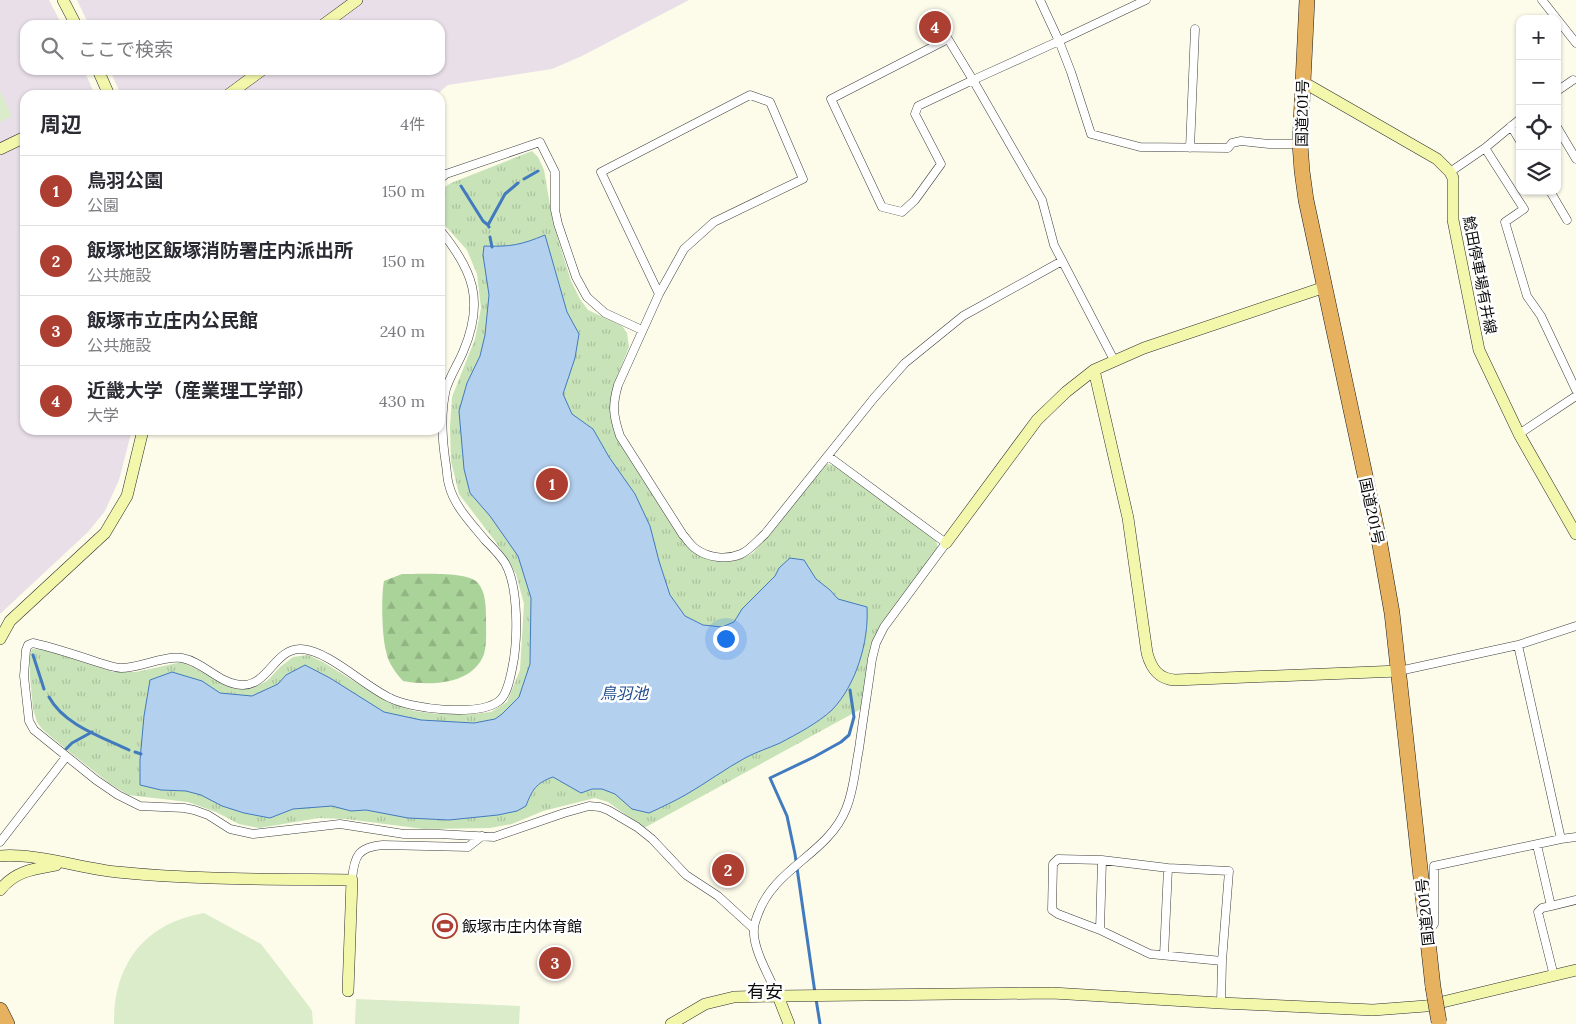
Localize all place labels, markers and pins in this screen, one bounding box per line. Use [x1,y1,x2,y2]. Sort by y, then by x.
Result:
pin: 4 [919,8,951,46]
pin: 1 [536,465,568,503]
pin: 2 [712,851,744,889]
sports icon: 飯塚市庄内体育館 [432,913,458,939]
place label: 飯塚市庄内体育館 [462,917,582,936]
pin: 3 [539,944,571,982]

